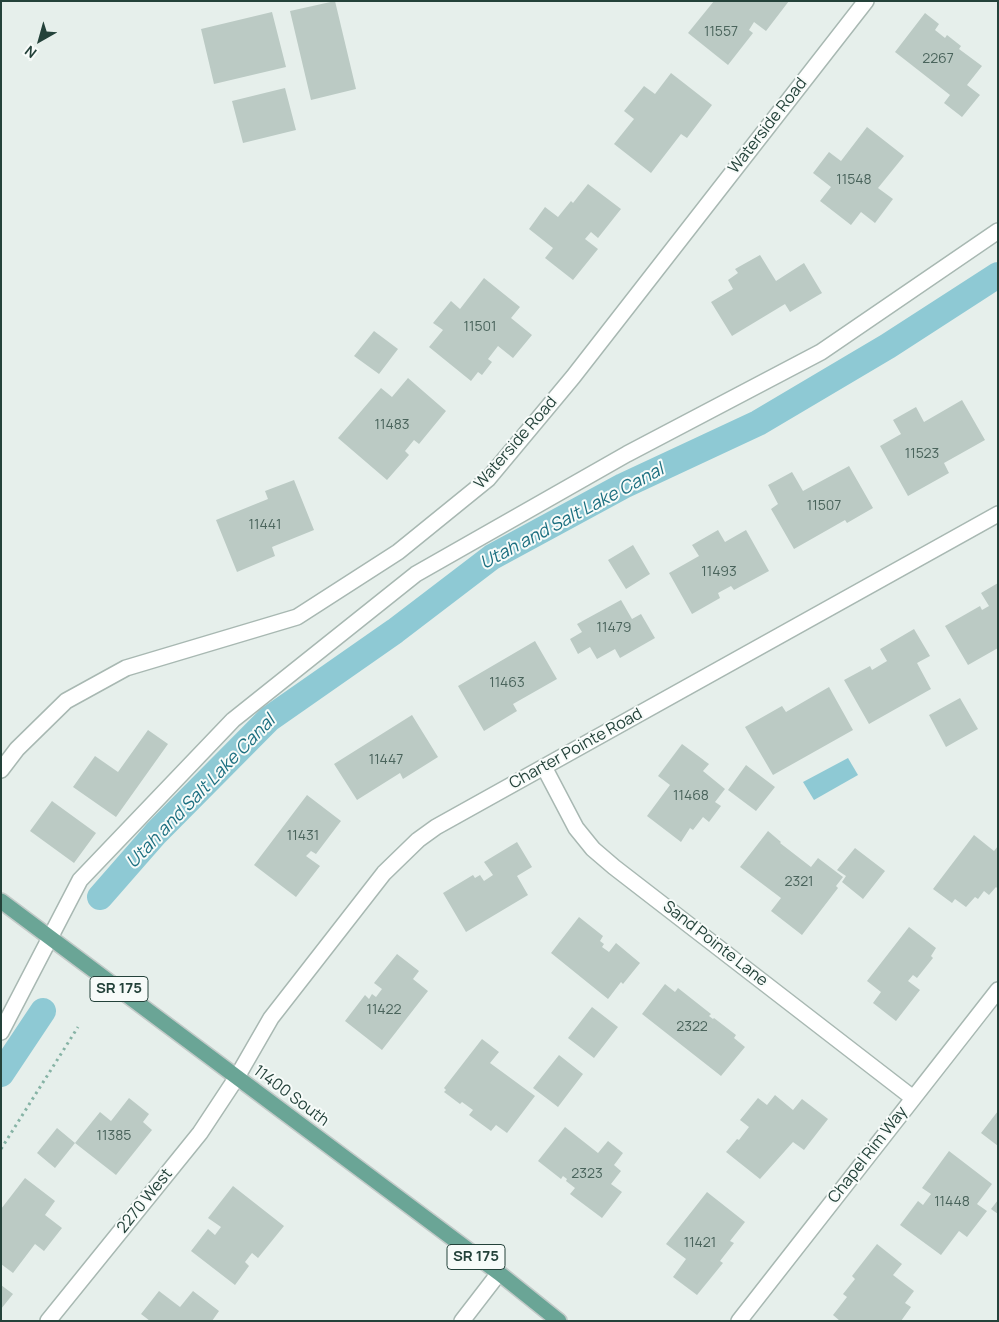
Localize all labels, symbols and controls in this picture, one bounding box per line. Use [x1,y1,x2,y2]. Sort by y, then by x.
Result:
north arrow [15,15,65,65]
house number: 11557 [704,24,738,40]
text: N [21,42,40,63]
house number: 2267 [922,51,954,67]
street label: Waterside Road [725,74,811,178]
house number: 11548 [836,172,872,188]
house number: 11501 [463,319,497,335]
street label: Waterside Road [471,393,561,493]
house number: 11483 [374,417,410,433]
house number: 11523 [905,446,939,462]
water label: Utah and Salt Lake Canal [476,459,668,575]
house number: 11507 [807,498,841,514]
house number: 11441 [248,517,282,533]
house number: 11493 [701,564,737,580]
house number: 11479 [597,620,631,636]
house number: 11463 [489,675,525,691]
street label: Charter Pointe Road [506,705,646,793]
water label: Utah and Salt Lake Canal [122,711,280,873]
house number: 11447 [369,752,403,768]
house number: 11468 [673,788,709,804]
house number: 11431 [287,828,319,844]
house number: 2321 [784,874,814,890]
street label: Sand Pointe Lane [659,897,771,991]
road number: SR 175 [90,976,148,1002]
house number: 11422 [366,1002,402,1018]
house number: 2322 [676,1019,708,1035]
street label: 11400 South [250,1061,332,1131]
street label: Chapel Rim Way [824,1103,912,1207]
house number: 11385 [97,1128,131,1144]
street label: 2270 West [113,1165,177,1237]
house number: 2323 [571,1166,603,1182]
house number: 11448 [934,1194,970,1210]
house number: 11421 [684,1235,716,1251]
road number: SR 175 [447,1244,505,1270]

